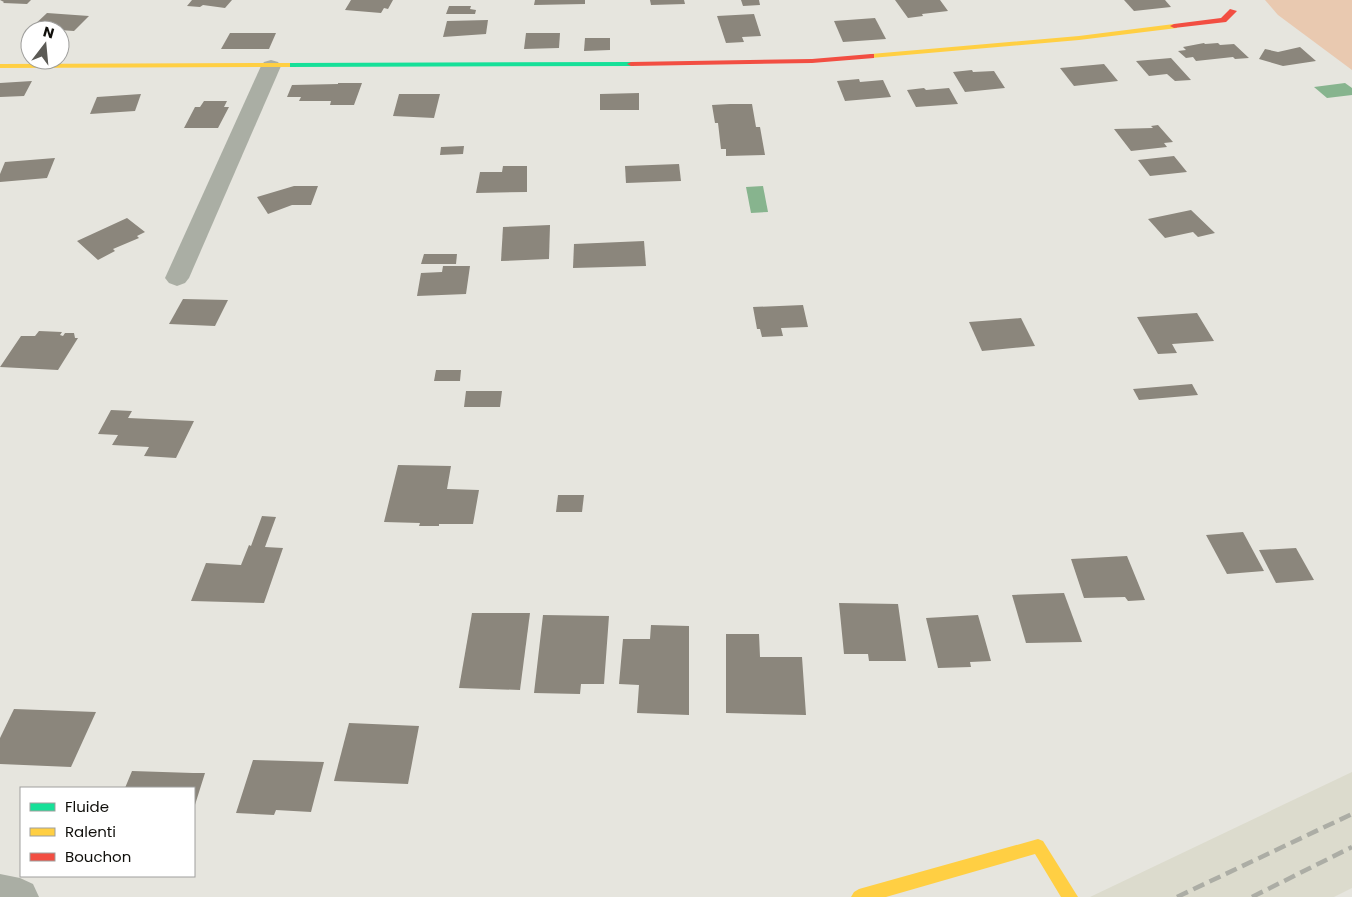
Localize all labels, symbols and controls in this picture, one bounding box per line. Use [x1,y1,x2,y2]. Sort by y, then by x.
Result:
north arrow [20,20,70,70]
text: N [41,21,56,44]
legend [20,787,195,877]
text: Fluide [65,796,109,817]
text: Ralenti [65,821,116,842]
text: Bouchon [65,846,131,867]

